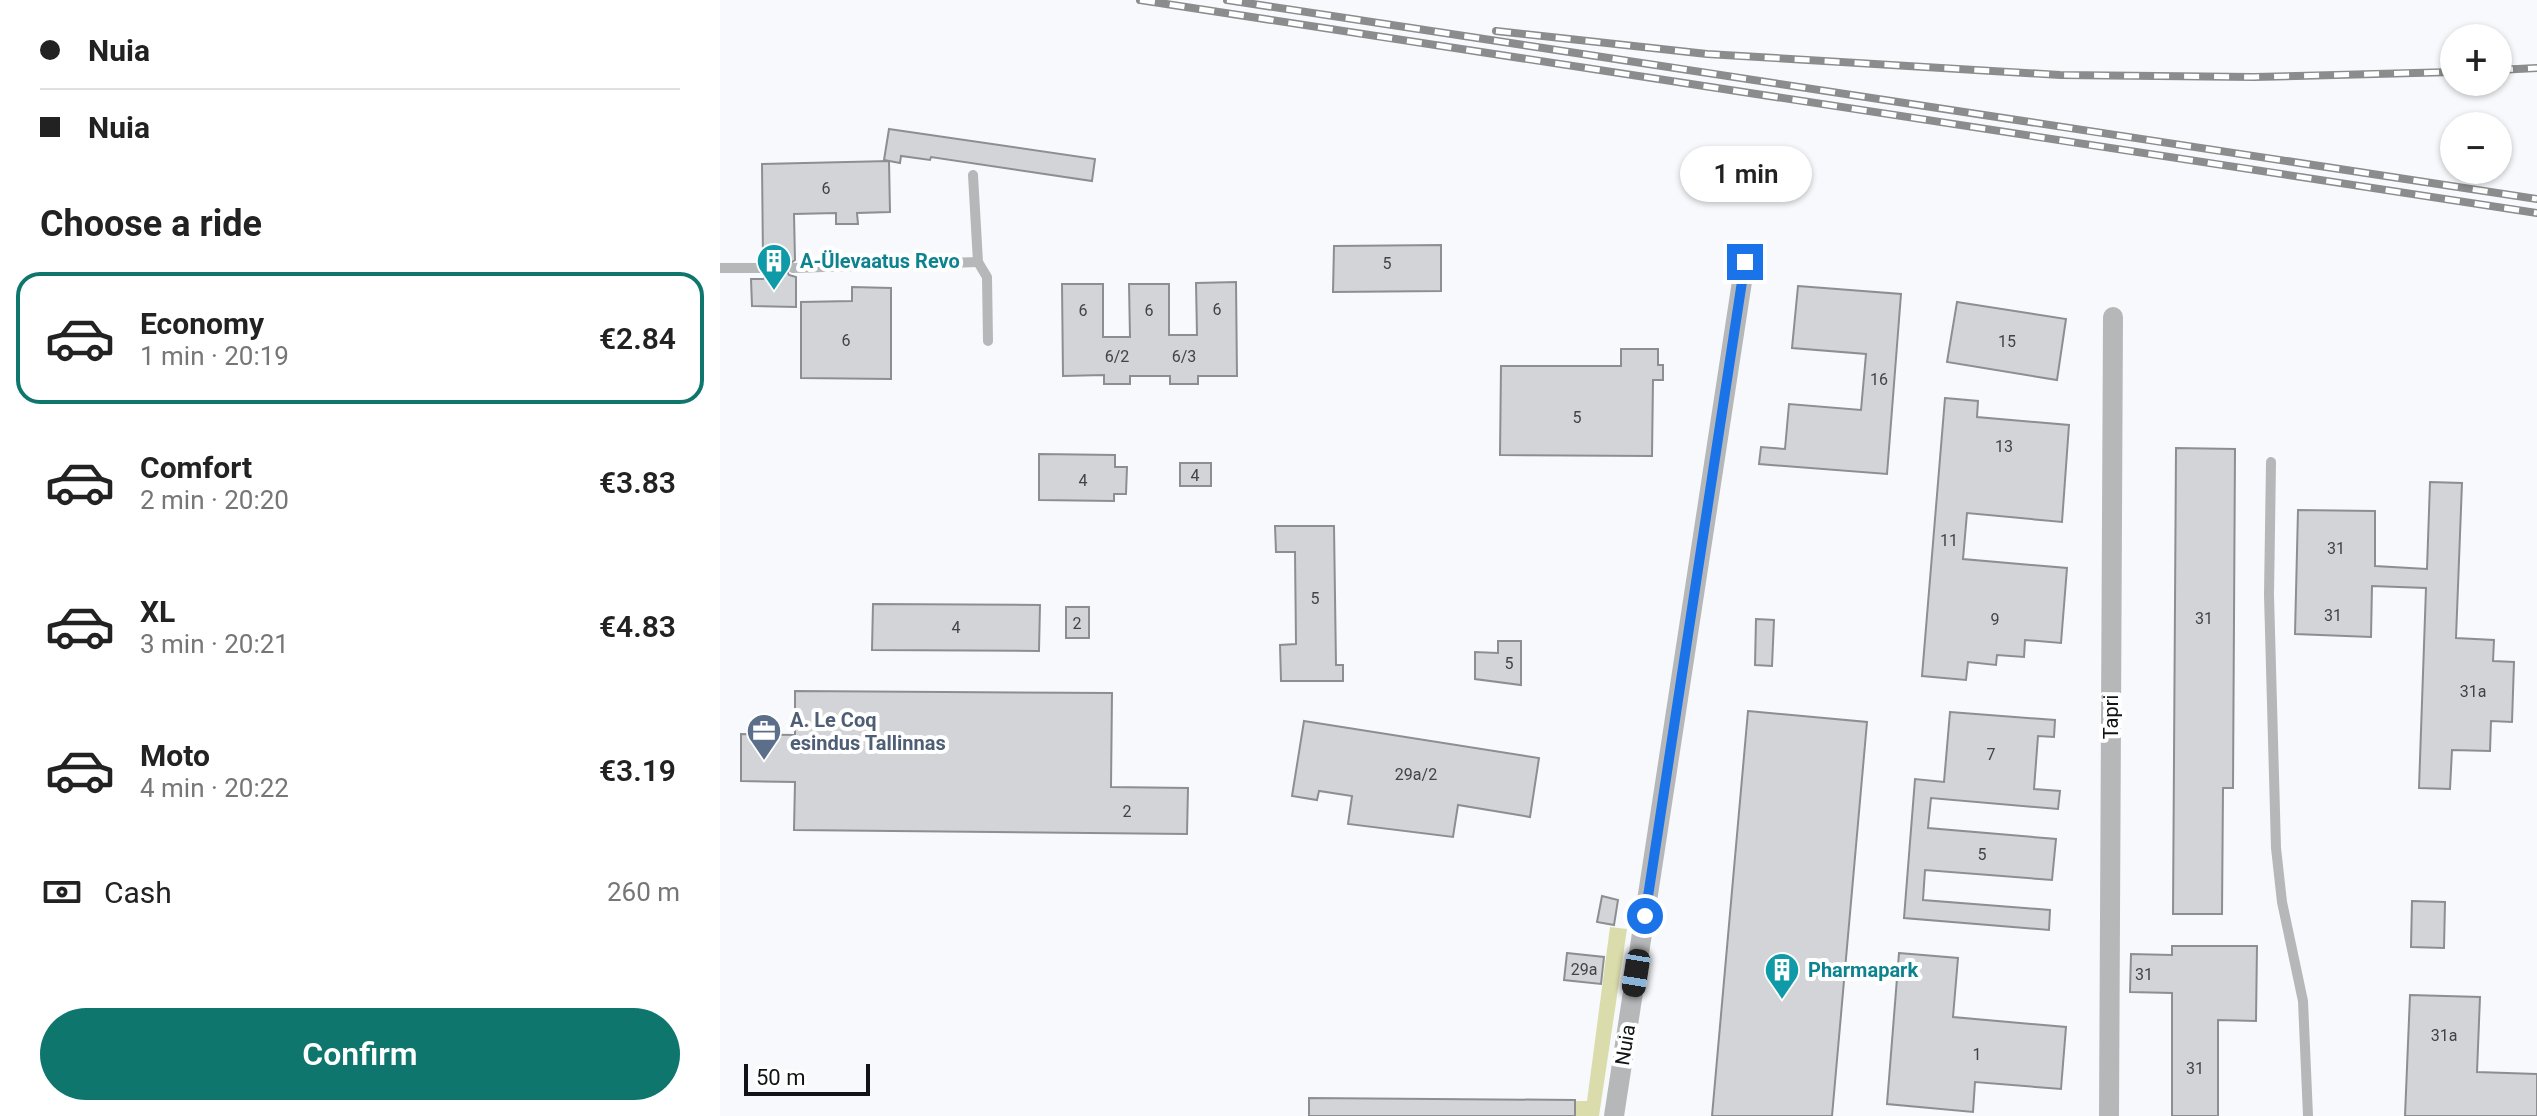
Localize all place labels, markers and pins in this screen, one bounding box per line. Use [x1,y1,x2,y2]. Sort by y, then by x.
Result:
building icon: A-Ülevaatus Revo [755,242,793,292]
place label: A-Ülevaatus Revo [800,249,960,273]
place label: A. Le Coq esindus Tallinnas [790,708,946,755]
office icon: A. Le Coq esindus Tallinnas [745,712,783,762]
building icon: Pharmapark [1763,951,1801,1001]
place label: Pharmapark [1808,958,1918,982]

